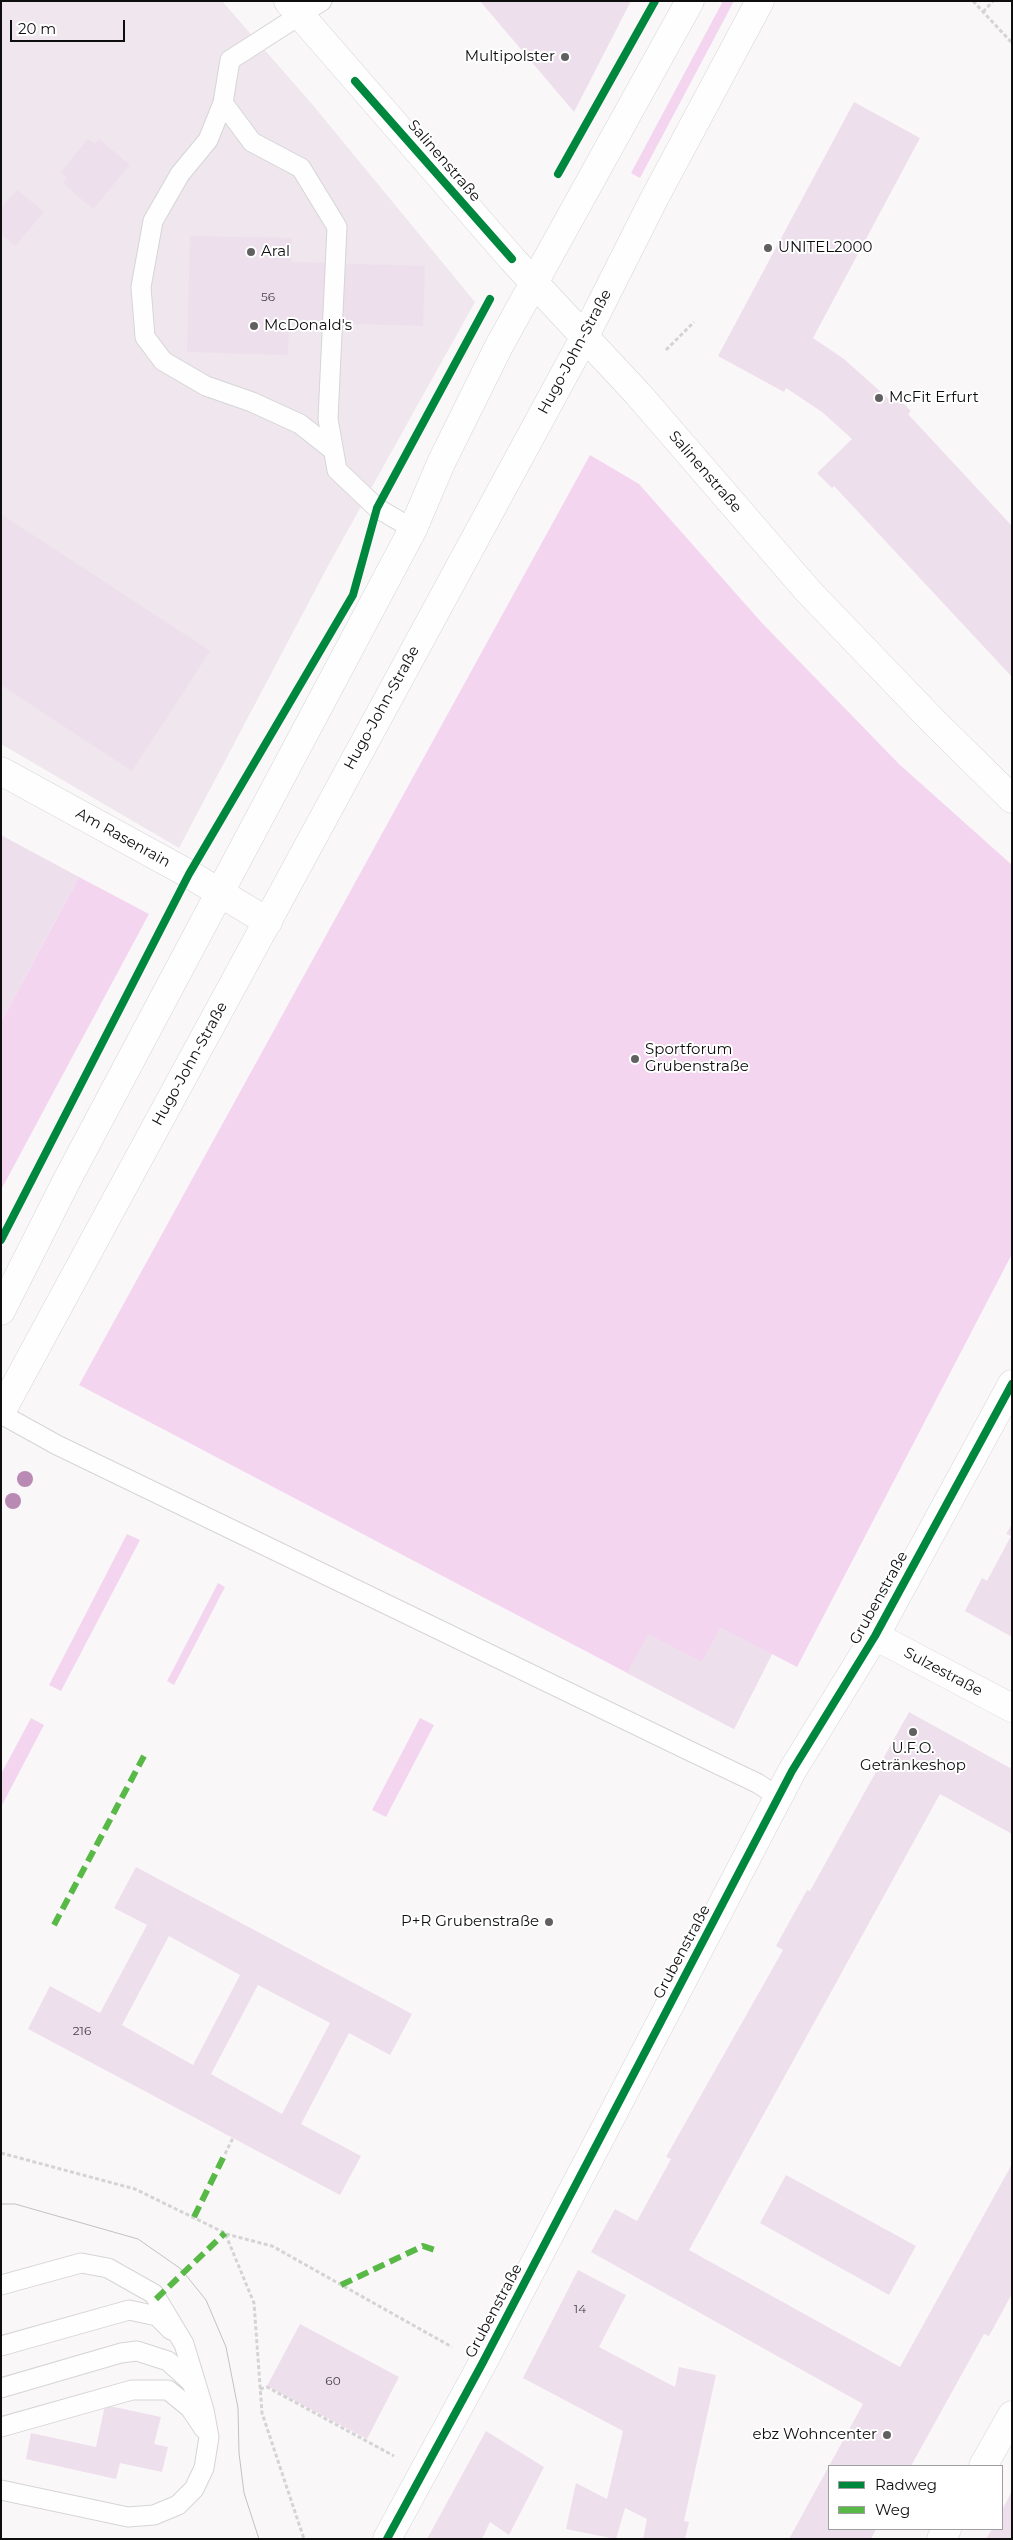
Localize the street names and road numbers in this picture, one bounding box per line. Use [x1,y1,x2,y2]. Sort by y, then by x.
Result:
street label: Salinenstraße [404,117,484,205]
street label: Hugo-John-Straße [534,286,616,418]
street label: Salinenstraße [665,428,745,516]
street label: Hugo-John-Straße [340,643,424,773]
street label: Am Rasenrain [73,805,173,871]
street label: Hugo-John-Straße [148,999,232,1129]
street label: Grubenstraße [846,1548,912,1648]
street label: Sulzestraße [901,1644,985,1700]
street label: Grubenstraße [650,1902,714,2002]
street label: Grubenstraße [462,2261,526,2361]

